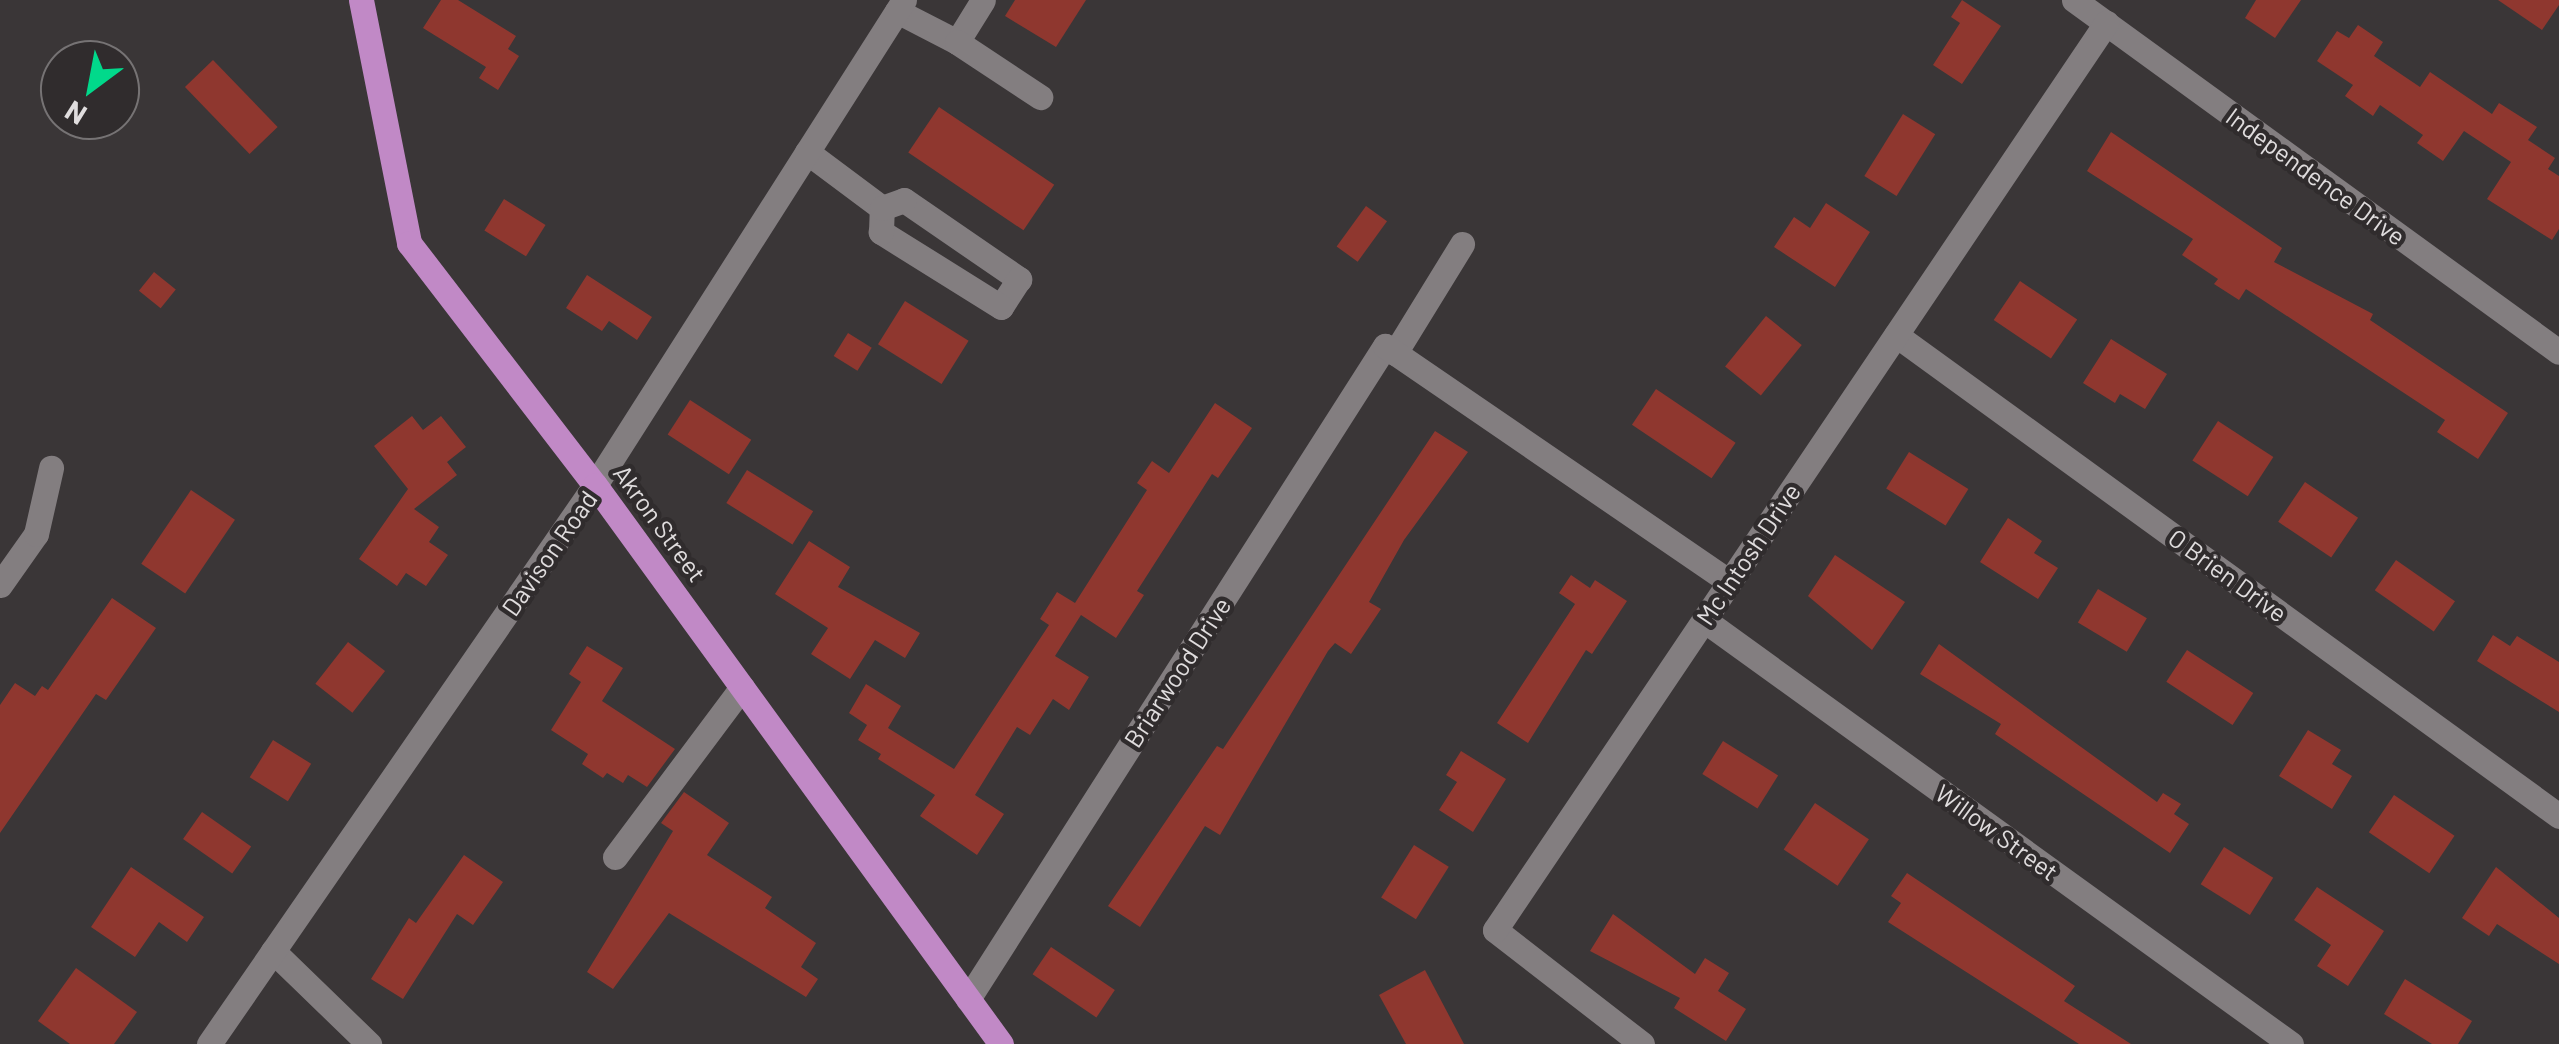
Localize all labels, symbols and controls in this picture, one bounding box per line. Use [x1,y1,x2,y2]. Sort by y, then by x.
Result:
north arrow [40,40,140,140]
text: N [58,94,92,133]
street label: Independence Drive [2221,101,2411,251]
street label: Akron Street [608,459,712,587]
street label: Mc Intosh Drive [1690,477,1806,631]
street label: Davison Road [495,485,603,621]
street label: O Brien Drive [2163,522,2293,628]
street label: Briarwood Drive [1117,591,1237,753]
street label: Willow Street [1930,777,2064,887]

